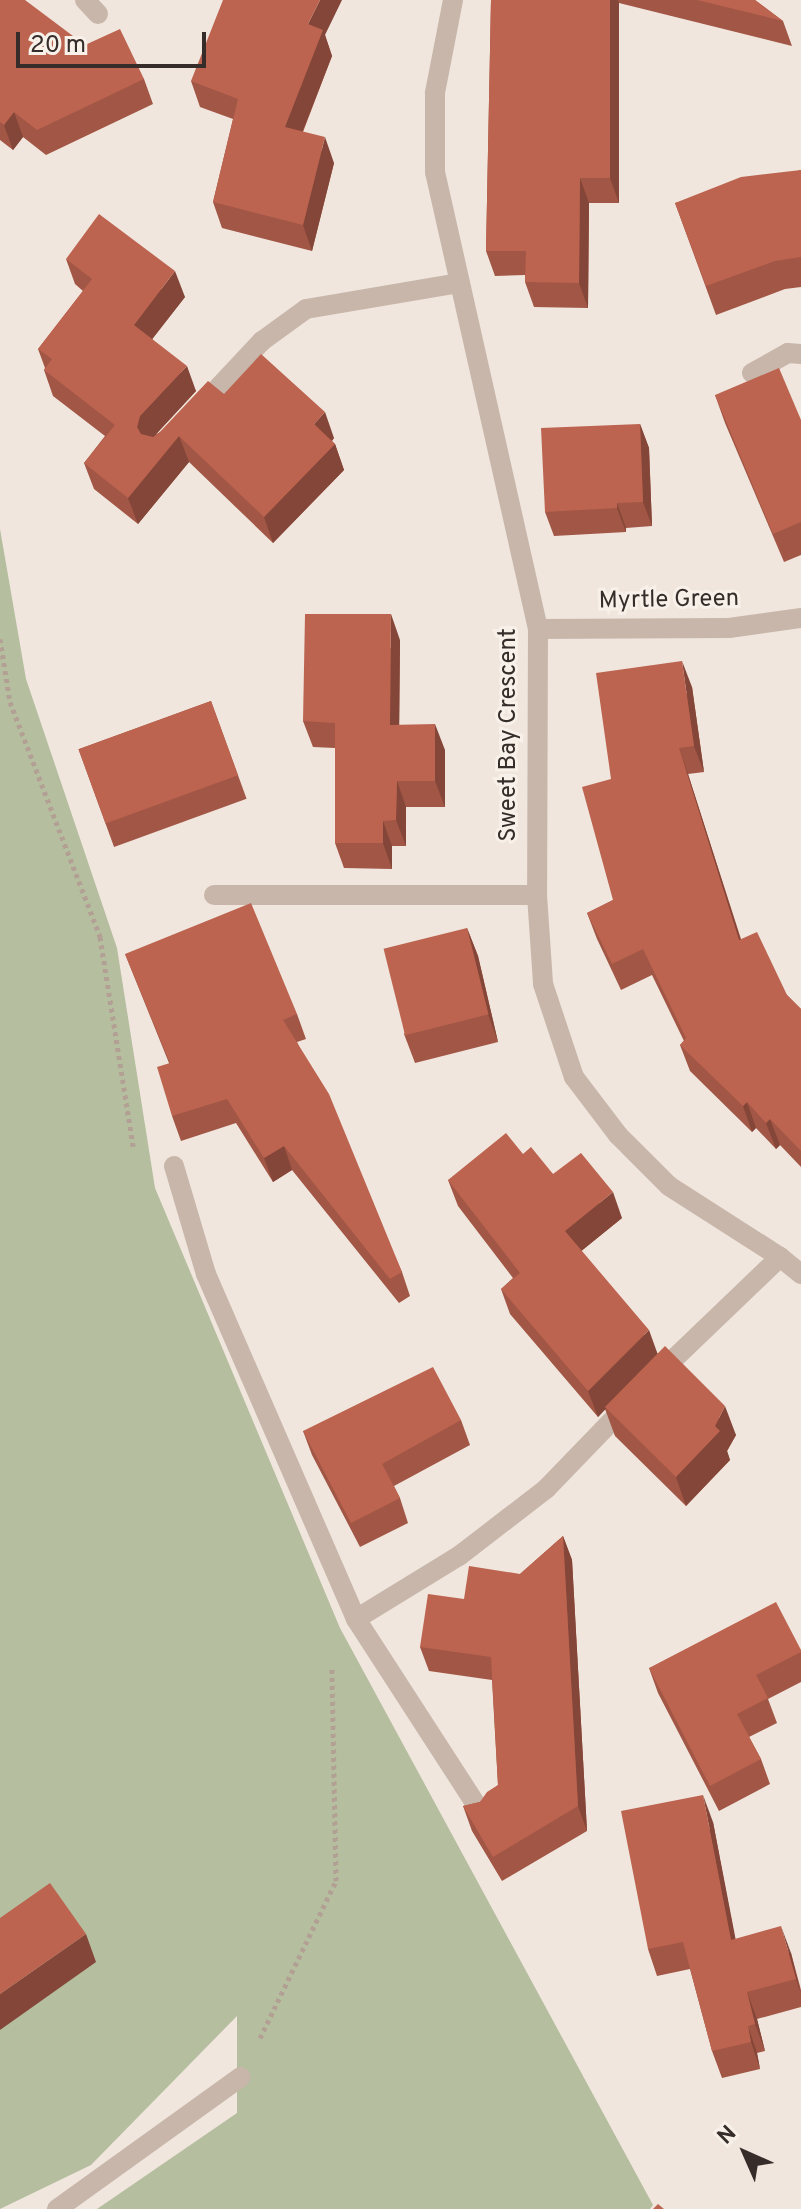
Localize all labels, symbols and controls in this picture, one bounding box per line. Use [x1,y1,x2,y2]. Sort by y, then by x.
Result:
scale bar [20,16,210,66]
text: 20 m [30,31,86,61]
street label: Myrtle Green [598,585,740,617]
street label: Sweet Bay Crescent [496,628,524,842]
north arrow [705,2113,785,2193]
text: N [713,2121,743,2151]

